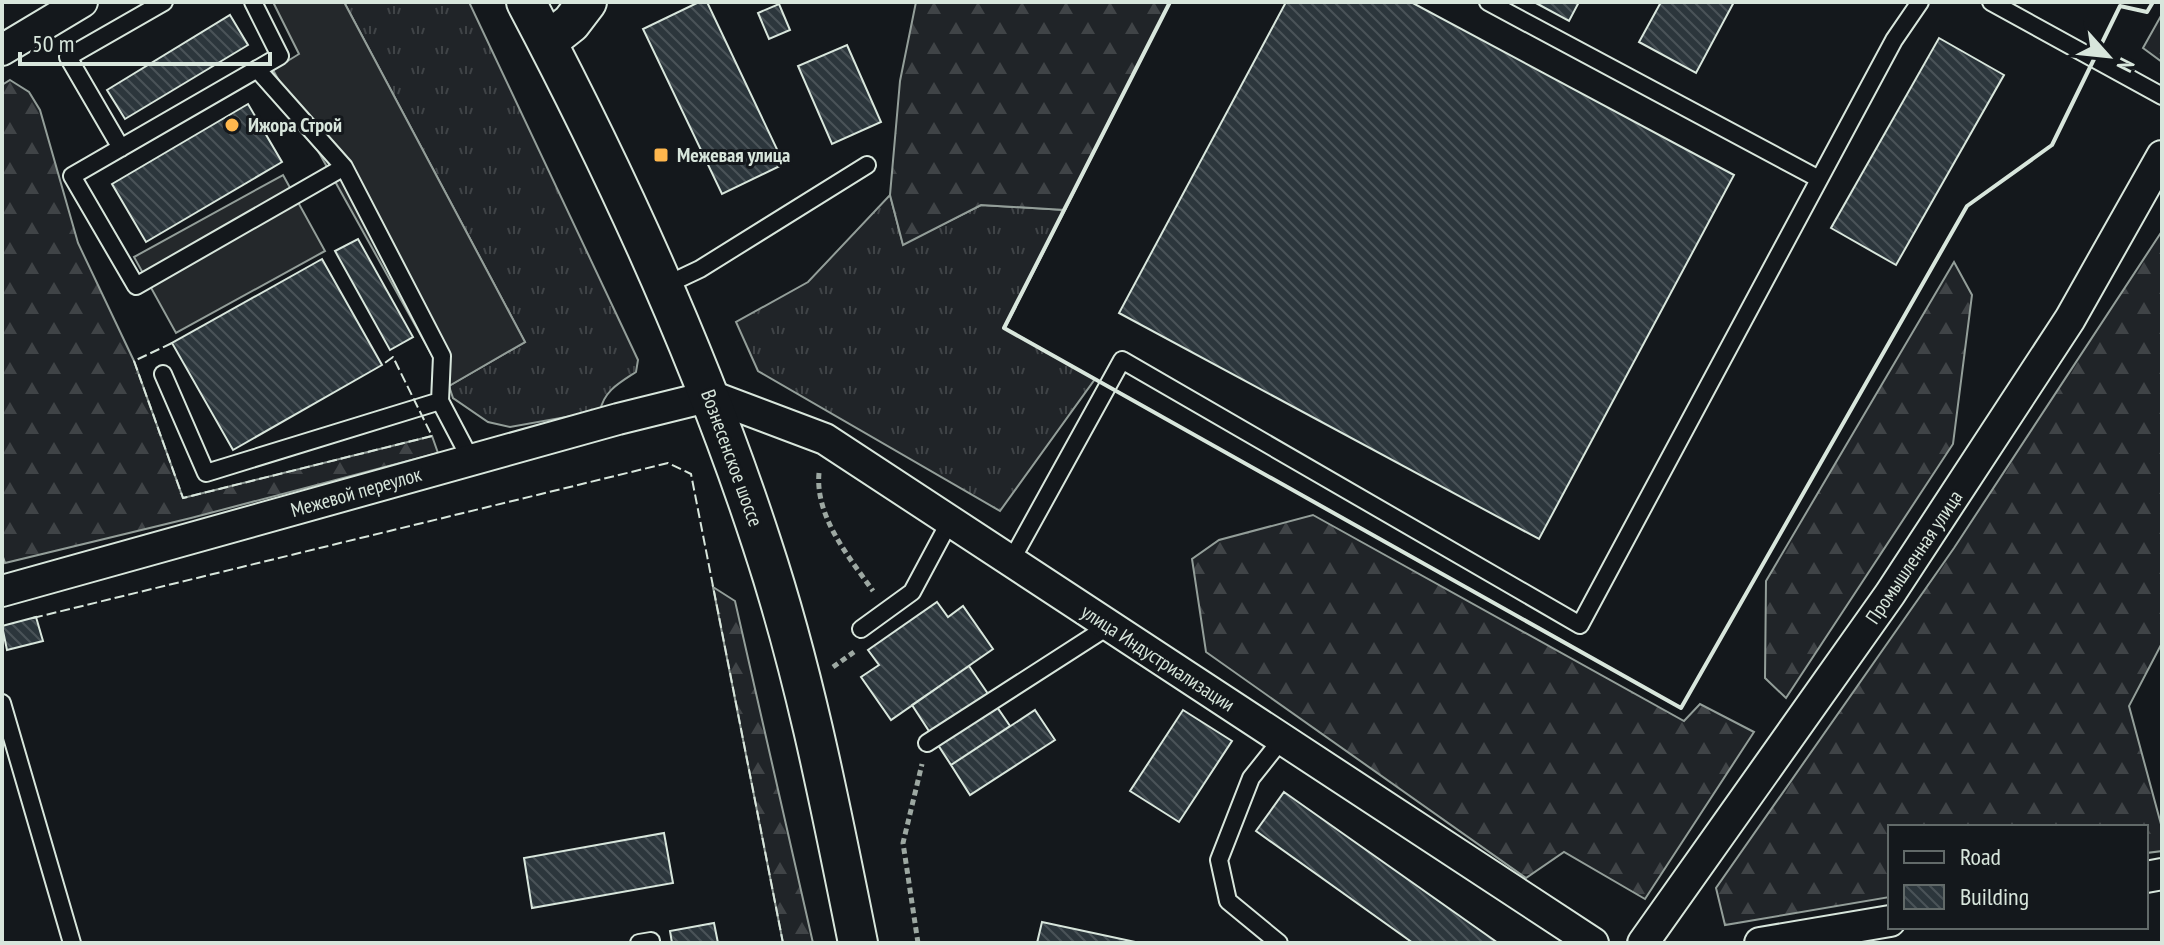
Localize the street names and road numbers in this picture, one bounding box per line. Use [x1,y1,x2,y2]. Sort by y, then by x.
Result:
street label: Вознесенское шоссе [695,386,769,530]
street label: Межевой переулок [288,461,425,523]
street label: Промышленная улица [1860,485,1968,629]
street label: улица Индустриализации [1076,599,1240,717]

